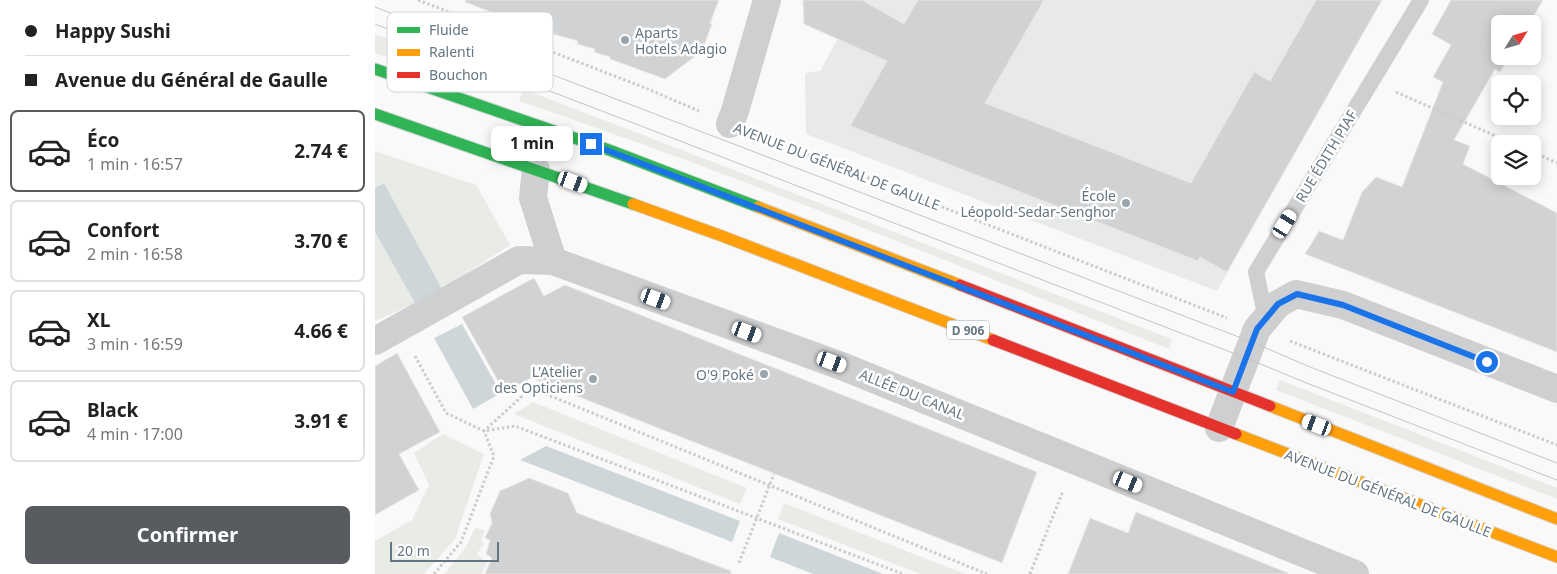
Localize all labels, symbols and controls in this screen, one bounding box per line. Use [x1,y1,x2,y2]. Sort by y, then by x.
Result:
legend [387,12,553,92]
north arrow [1491,15,1541,65]
map controls [1491,15,1541,185]
text: Happy Sushi [55,18,171,44]
text: Fluide [429,20,469,39]
place label: Aparts Hotels Adagio [635,23,727,58]
marker: Aparts Hotels Adagio [619,34,631,46]
text: Ralenti [429,42,474,61]
text: Bouchon [429,65,488,84]
text: Avenue du Général de Gaulle [55,67,328,93]
button: locate [1491,75,1541,125]
street label: RUE ÉDITH PIAF [1291,106,1361,206]
street label: AVENUE DU GÉNÉRAL DE GAULLE [731,118,943,214]
callout: 1 min [491,126,573,162]
text: Éco [87,127,119,153]
icon: car [27,129,72,174]
text: 1 min [510,132,554,154]
route end [580,133,602,155]
button: layers [1491,135,1541,185]
text: 2.74 € [294,138,348,164]
text: 1 min · 16:57 [87,153,183,175]
car [556,170,589,194]
place label: École Léopold-Sedar-Senghor [960,186,1116,221]
marker: École Léopold-Sedar-Senghor [1120,197,1132,209]
car [1270,207,1299,241]
text: Confort [87,217,159,243]
icon: car [27,219,72,264]
text: 3.70 € [294,228,348,254]
text: 2 min · 16:58 [87,243,183,265]
car [639,287,672,311]
text: XL [87,307,110,333]
icon: car [27,309,72,354]
text: 4.66 € [294,318,348,344]
car [730,320,763,344]
road number: D 906 [947,320,989,340]
text: 3 min · 16:59 [87,333,183,355]
car [815,350,848,374]
route start [1476,351,1498,373]
place label: L'Atelier des Opticiens [494,362,583,397]
street label: ALLÉE DU CANAL [857,364,967,424]
place label: O'9 Poké [696,365,754,384]
marker: O'9 Poké [758,368,770,380]
marker: L'Atelier des Opticiens [587,373,599,385]
text: Black [87,397,138,423]
icon: car [27,399,72,444]
text: 3.91 € [294,408,348,434]
car [1300,413,1333,437]
text: 4 min · 17:00 [87,423,183,445]
street label: AVENUE DU GÉNÉRAL DE GAULLE [1282,445,1494,541]
car [1111,469,1144,495]
button: Confirmer [25,506,350,564]
scale bar [390,539,499,562]
text: 20 m [397,541,430,560]

